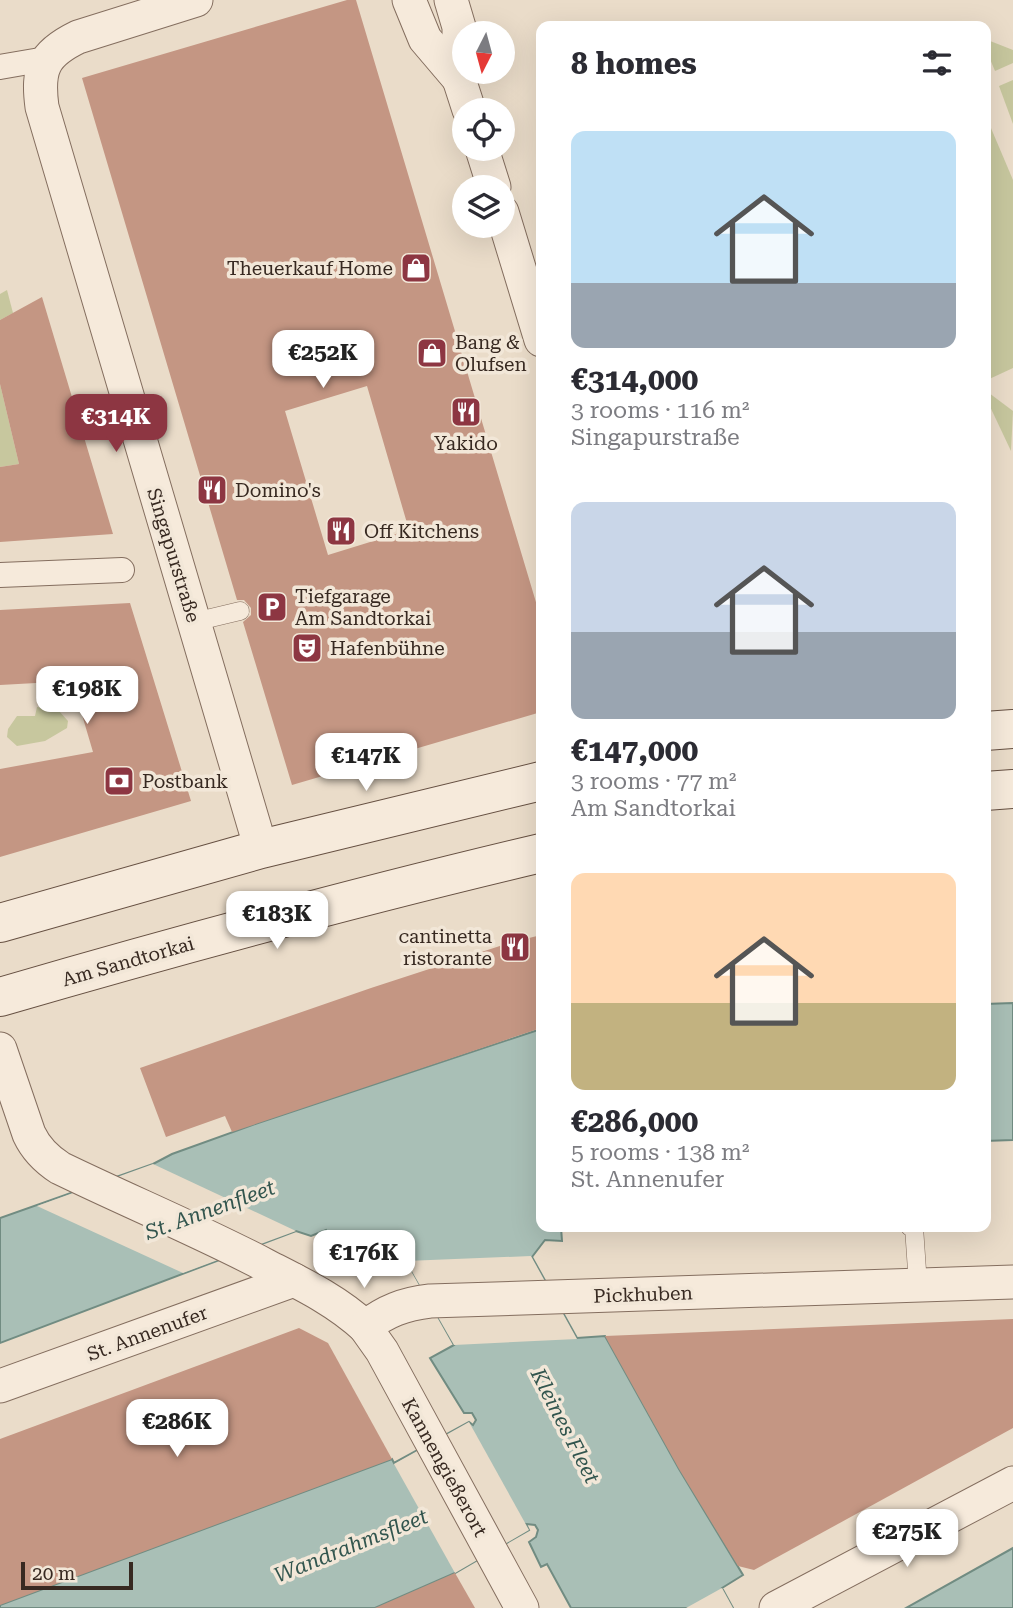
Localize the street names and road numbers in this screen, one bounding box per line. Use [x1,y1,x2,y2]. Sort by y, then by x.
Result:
street label: Singapurstraße [142,485,205,625]
street label: Am Sandtorkai [60,932,197,991]
street label: Pickhuben [593,1281,693,1308]
street label: St. Annenufer [84,1301,211,1366]
street label: Kannengießerort [397,1394,492,1541]

